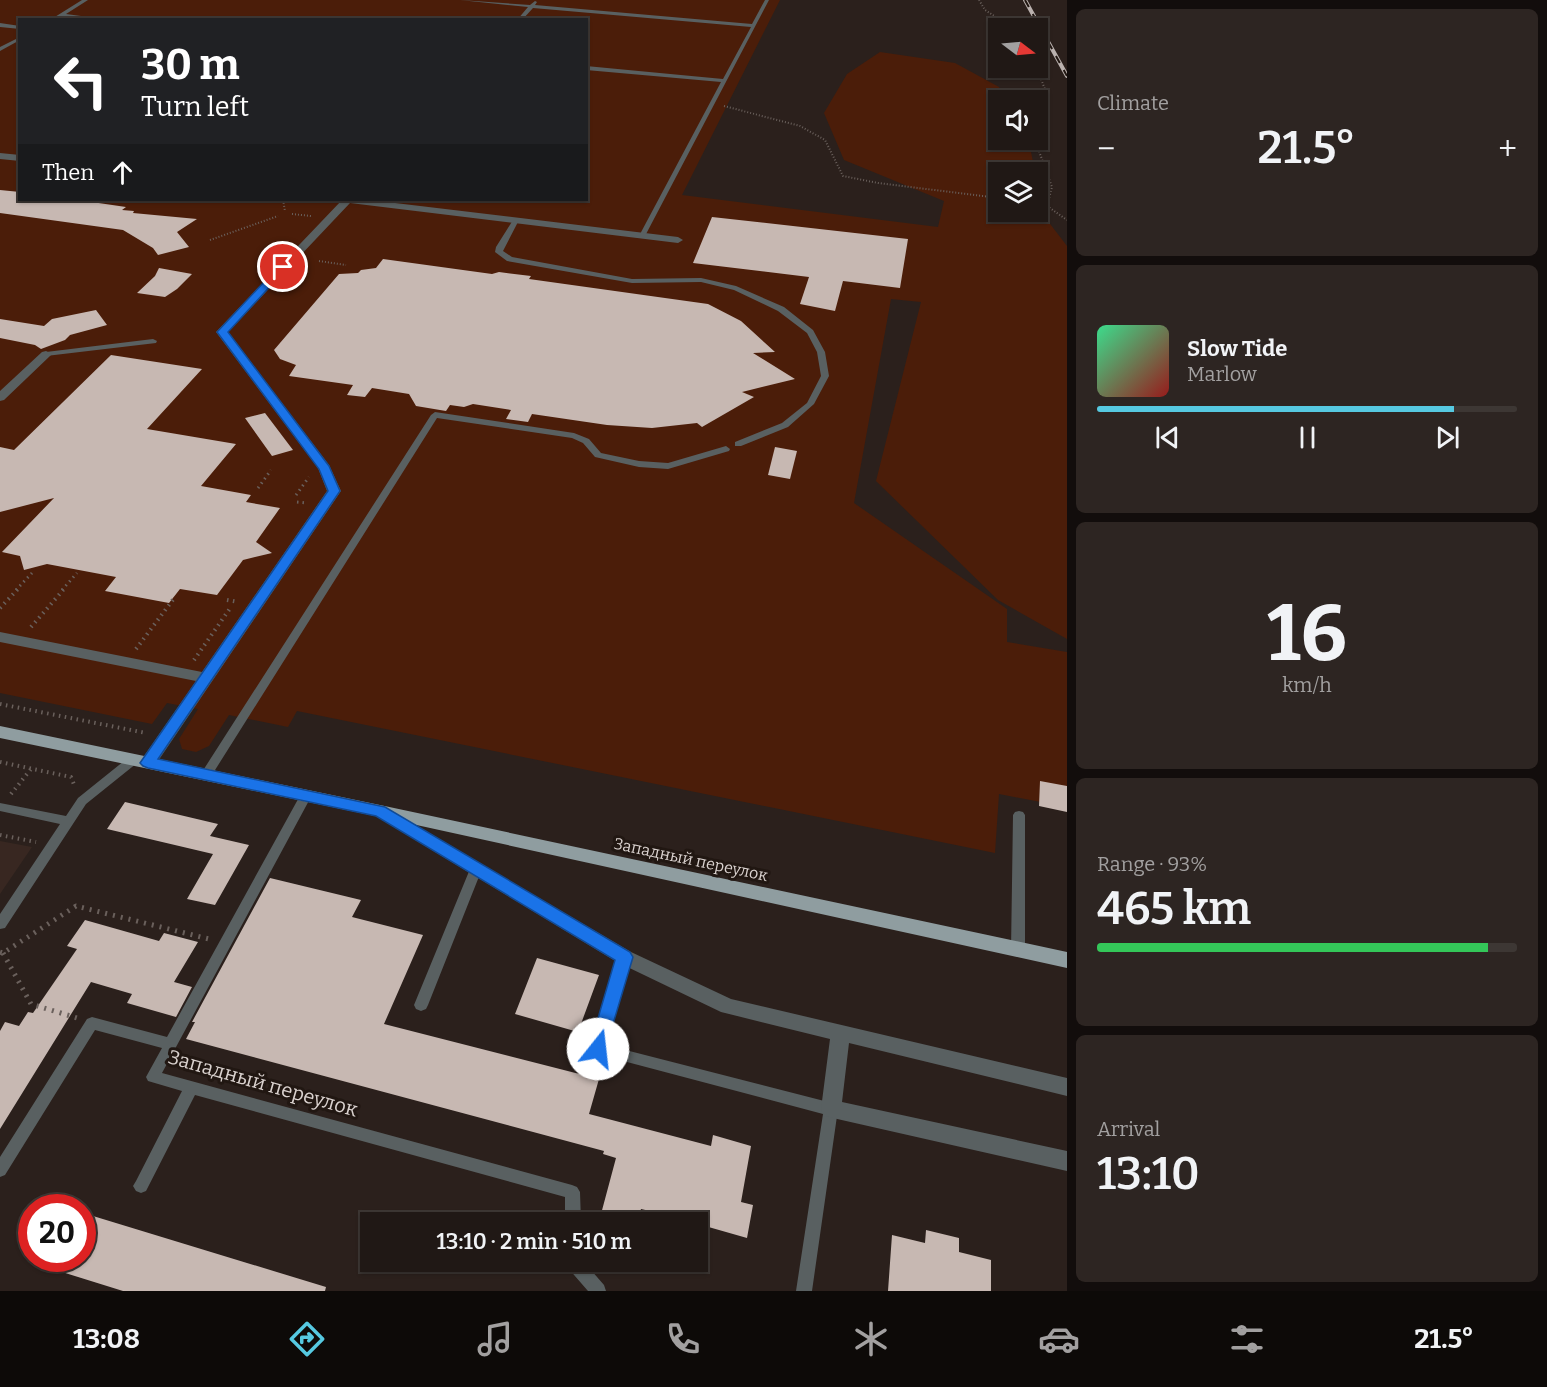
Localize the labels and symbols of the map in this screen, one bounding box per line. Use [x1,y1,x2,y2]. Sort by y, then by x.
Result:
north arrow [988,18,1048,78]
pin [257,241,308,292]
street label: Западный переулок [612,834,770,885]
position arrow [566,1017,630,1081]
street label: Западный переулок [165,1044,361,1122]
speed limit sign: 20 [18,1194,96,1272]

